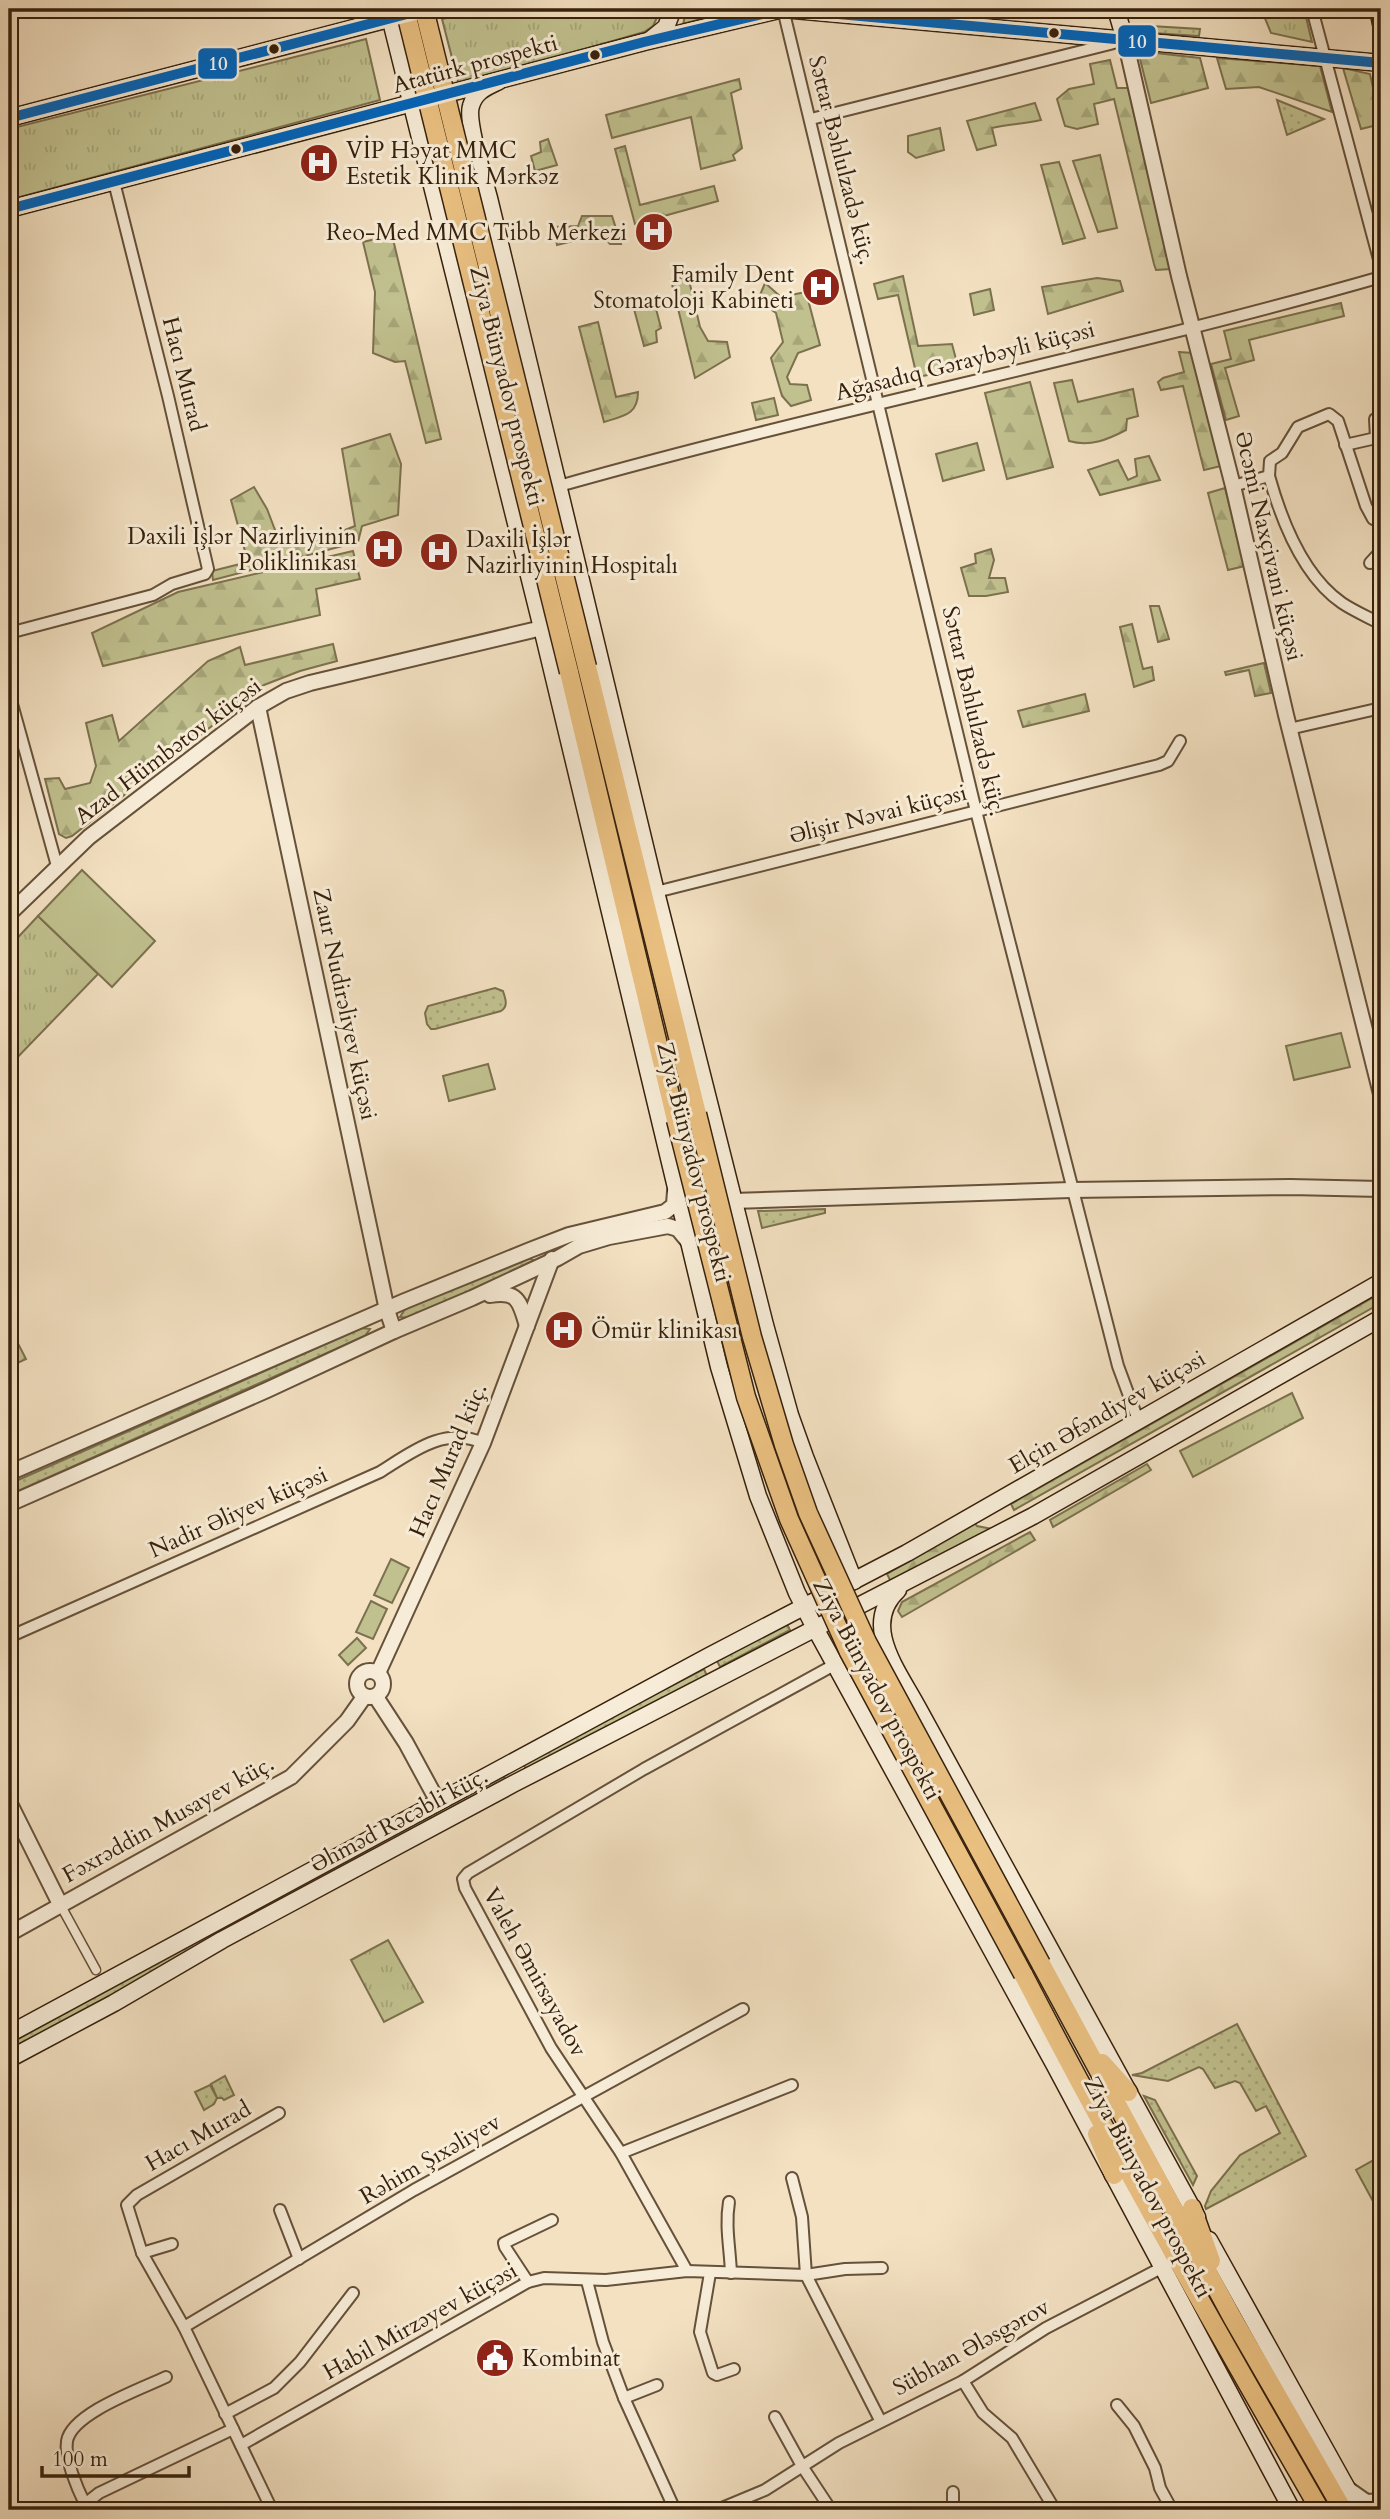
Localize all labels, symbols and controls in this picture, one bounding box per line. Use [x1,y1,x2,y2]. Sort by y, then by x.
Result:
line badge: 10 [1117,24,1157,58]
unlabelled marker [1047,26,1061,40]
street label: Atatürk prospekti [389,27,561,101]
text: 10 [1127,29,1147,55]
unlabelled marker [267,42,281,56]
line badge: 10 [197,47,238,80]
unlabelled marker [588,48,602,62]
text: 10 [208,51,228,77]
street label: Səttar Bəhlulzadə küç. [801,52,883,268]
place label: VİP Həyat MMC Estetik Klinik Mərkəz [346,135,559,192]
unlabelled marker [229,142,243,156]
hospital icon: VİP Həyat MMC Estetik Klinik Mərkəz [298,142,340,184]
hospital icon: Reo-Med MMC Tibb Merkezi [633,211,675,253]
place label: Reo-Med MMC Tibb Merkezi [326,217,627,248]
place label: Family Dent Stomatoloji Kabineti [593,259,794,316]
street label: Ziya Bünyadov prospekti [462,263,552,509]
hospital icon: Family Dent Stomatoloji Kabineti [800,266,842,308]
street label: Hacı Murad [155,313,213,435]
street label: Ağasadıq Gəraybəyli küçəsi [832,314,1098,408]
street label: Əcəmi Naxçivani küçəsi [1227,428,1311,664]
place label: Daxili İşlər Nazirliyinin Poliklinikası [127,521,357,578]
place label: Daxili İşlər Nazirliyinin Hospitalı [466,524,678,581]
hospital icon: Daxili İşlər Nazirliyinin Poliklinikası [363,528,405,570]
hospital icon: Daxili İşlər Nazirliyinin Hospitalı [418,531,460,573]
street label: Səttar Bəhlulzadə küç. [935,603,1013,819]
street label: Azad Hümbətov küçəsi [68,670,268,832]
street label: Əlişir Nəvai küçəsi [786,777,970,851]
street label: Zaur Nudirəliyev küçəsi [305,885,385,1123]
street label: Ziya Bünyadov prospekti [649,1039,739,1285]
hospital icon: Ömür klinikası [543,1309,585,1351]
place label: Ömür klinikası [591,1315,738,1346]
street label: Elçin Əfəndiyev küçəsi [1003,1343,1211,1481]
street label: Hacı Murad küç. [402,1378,494,1542]
street label: Nadir Əliyev küçəsi [144,1459,332,1565]
street label: Ziya Bünyadov prospekti [805,1573,949,1805]
street label: Fəxrəddin Musayev küç. [57,1748,279,1890]
street label: Əhməd Rəcəbli küç. [305,1760,493,1880]
street label: Valeh Əmirsayadov [476,1882,595,2062]
street label: Ziya Bünyadov prospekti [1076,2071,1220,2303]
street label: Hacı Murad [140,2093,257,2179]
street label: Rəhim Şıxəliyev [354,2106,506,2212]
street label: Habil Mirzəyev küçəsi [317,2255,523,2387]
street label: Sübhan Ələsgərov [887,2291,1055,2403]
public building icon: Kombinat [474,2337,516,2379]
place label: Kombinat [522,2343,620,2374]
scale bar [42,2435,189,2479]
text: 100 m [52,2445,108,2474]

